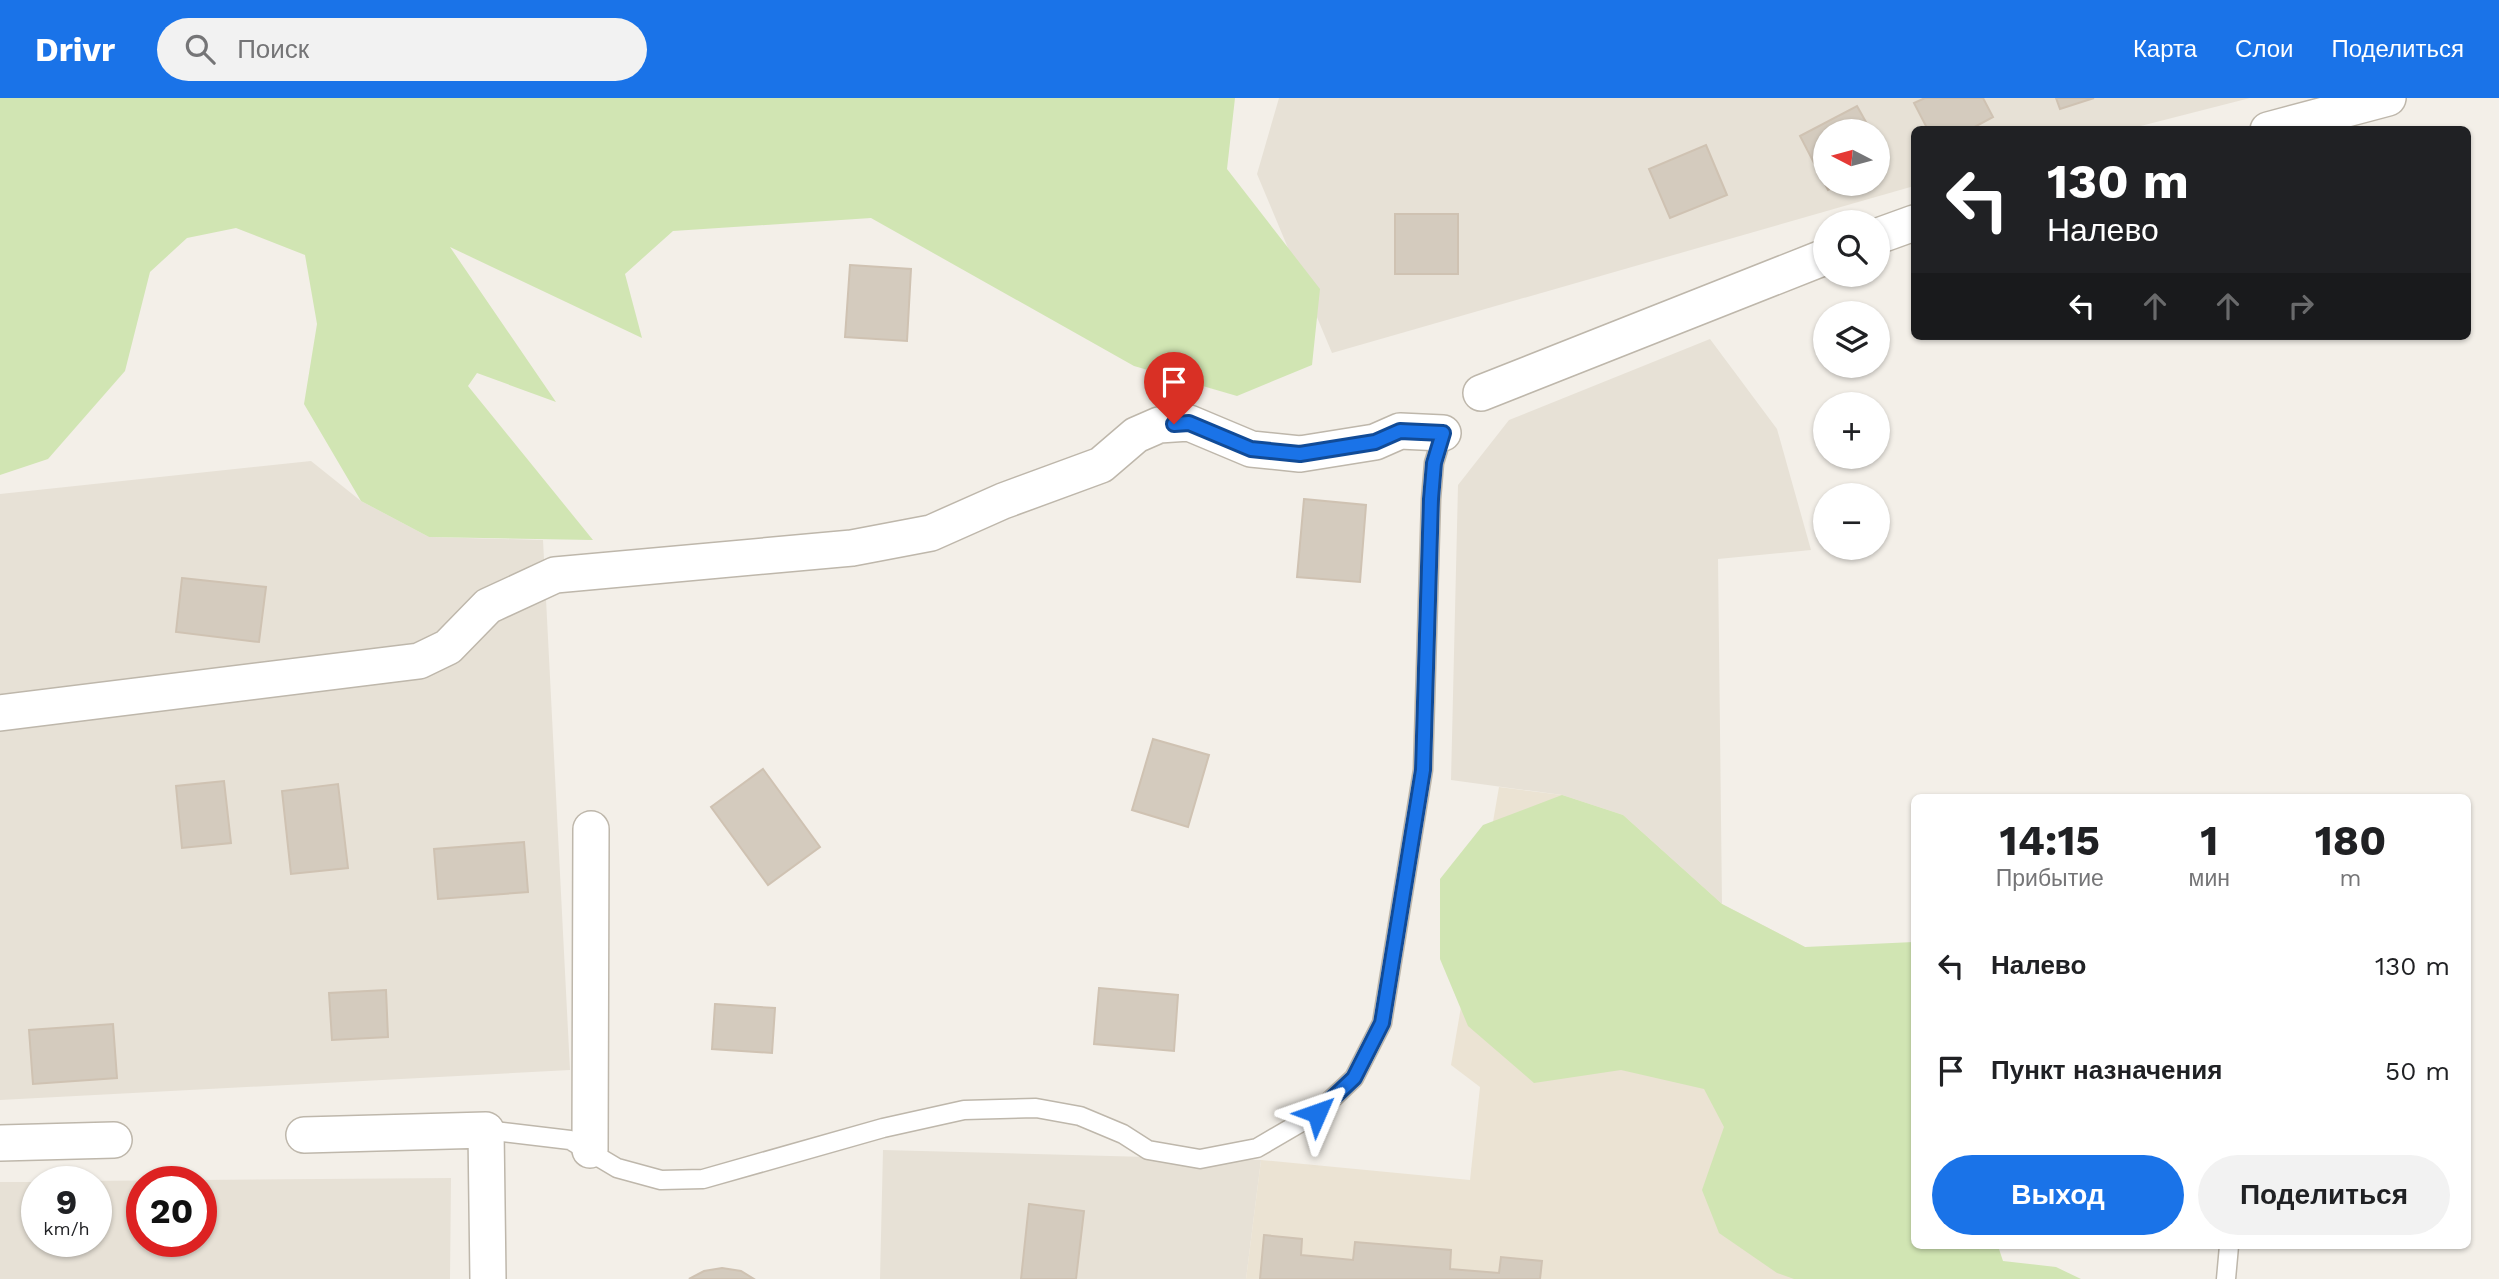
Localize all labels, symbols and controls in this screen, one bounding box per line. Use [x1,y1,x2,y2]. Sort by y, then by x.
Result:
search box [157,18,647,81]
text: Drivr [35,30,115,69]
icon: search [181,30,219,68]
text: Поиск [237,34,309,64]
text: Карта [2133,35,2197,63]
text: Слои [2235,35,2293,63]
text: Поделиться [2331,35,2464,63]
north arrow [1813,119,1890,196]
map controls [1813,119,1890,560]
text: 130 m [2047,152,2189,210]
icon: left [1932,154,2023,245]
button: search [1813,210,1890,287]
text: Налево [2047,211,2159,249]
icon: left [2063,287,2101,325]
icon: ahead [2136,287,2174,325]
icon: ahead [2209,287,2247,325]
icon: right [2282,287,2320,325]
button: layers [1813,301,1890,378]
pin [1144,352,1204,424]
icon: arrive [1155,363,1193,401]
button: + [1813,392,1890,469]
button: − [1813,483,1890,560]
text: 14:15 [2000,816,2100,865]
text: 1 [2200,816,2218,865]
text: 180 [2315,816,2386,865]
text: Прибытие [1996,865,2104,892]
text: мин [2189,865,2230,892]
text: m [2340,865,2361,892]
icon: left [1932,947,1970,985]
text: Налево [1991,950,2086,980]
text: 130 m [2375,951,2450,981]
icon: arrive [1932,1052,1970,1090]
text: Пункт назначения [1991,1055,2222,1085]
text: 50 m [2385,1056,2450,1086]
position arrow [1280,1076,1354,1150]
button: Выход [1932,1155,2184,1235]
button: Поделиться [2198,1155,2450,1235]
speed limit sign: 20 [126,1166,217,1257]
text: 9 [56,1181,77,1223]
text: km/h [43,1218,90,1239]

